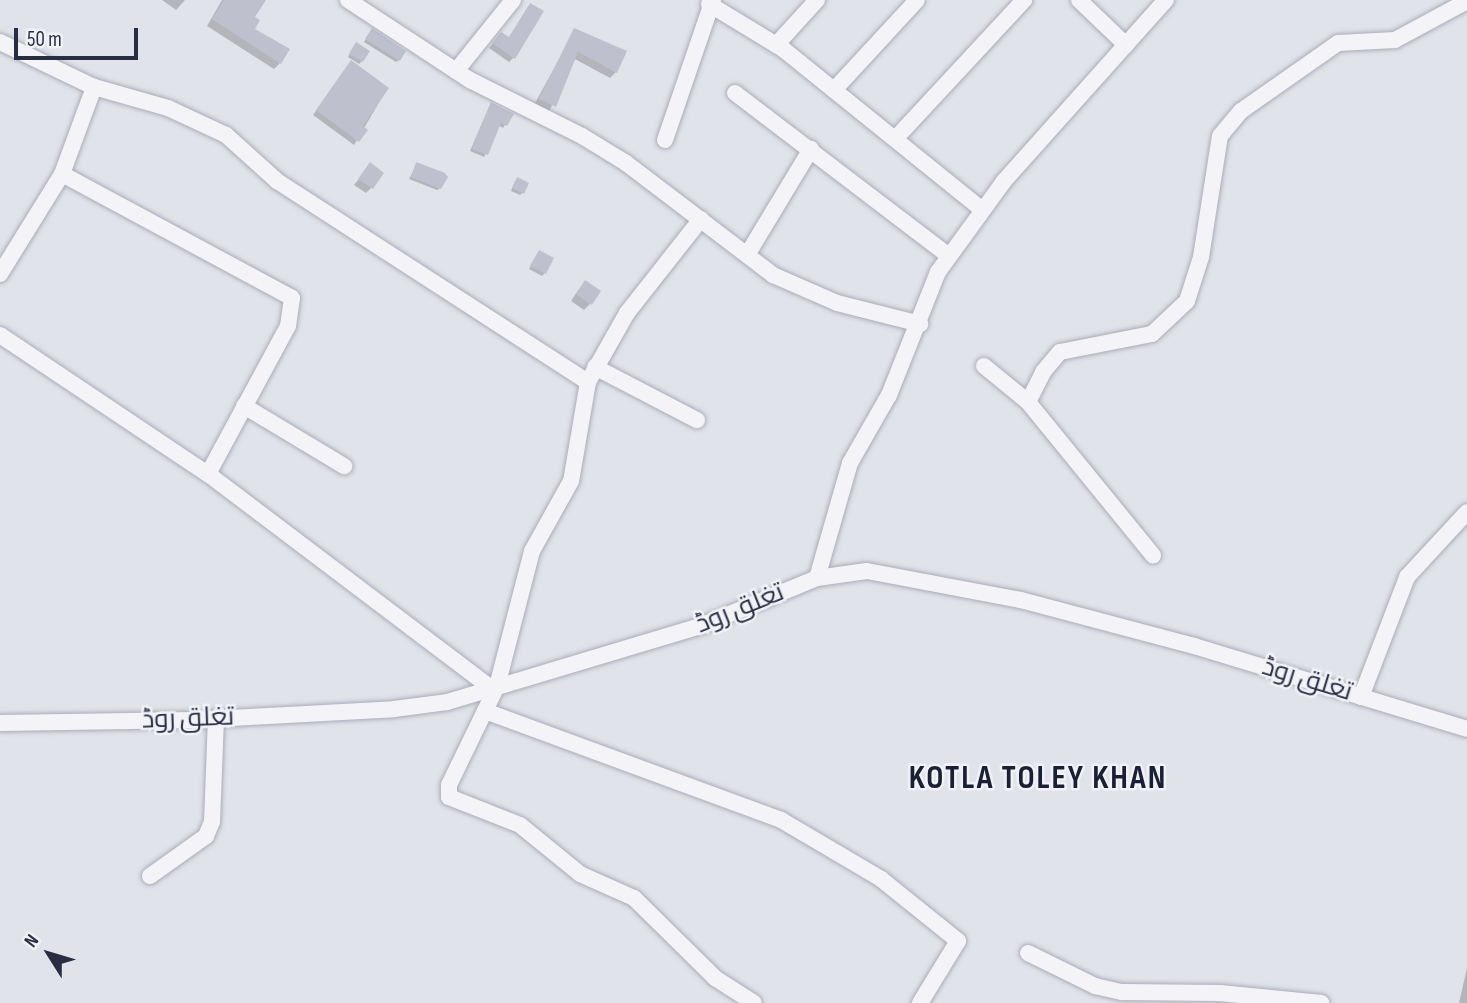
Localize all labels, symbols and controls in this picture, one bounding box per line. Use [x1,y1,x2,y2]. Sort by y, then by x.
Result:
scale bar [18,14,142,58]
text: 50 m [27,27,62,52]
street label: تغلق روڈ [691,577,789,641]
street label: تغلق روڈ [1258,652,1356,708]
street label: تغلق روڈ [141,702,235,736]
district label: KOTLA TOLEY KHAN [911,759,1165,799]
north arrow [14,919,84,989]
text: N [20,930,44,952]

